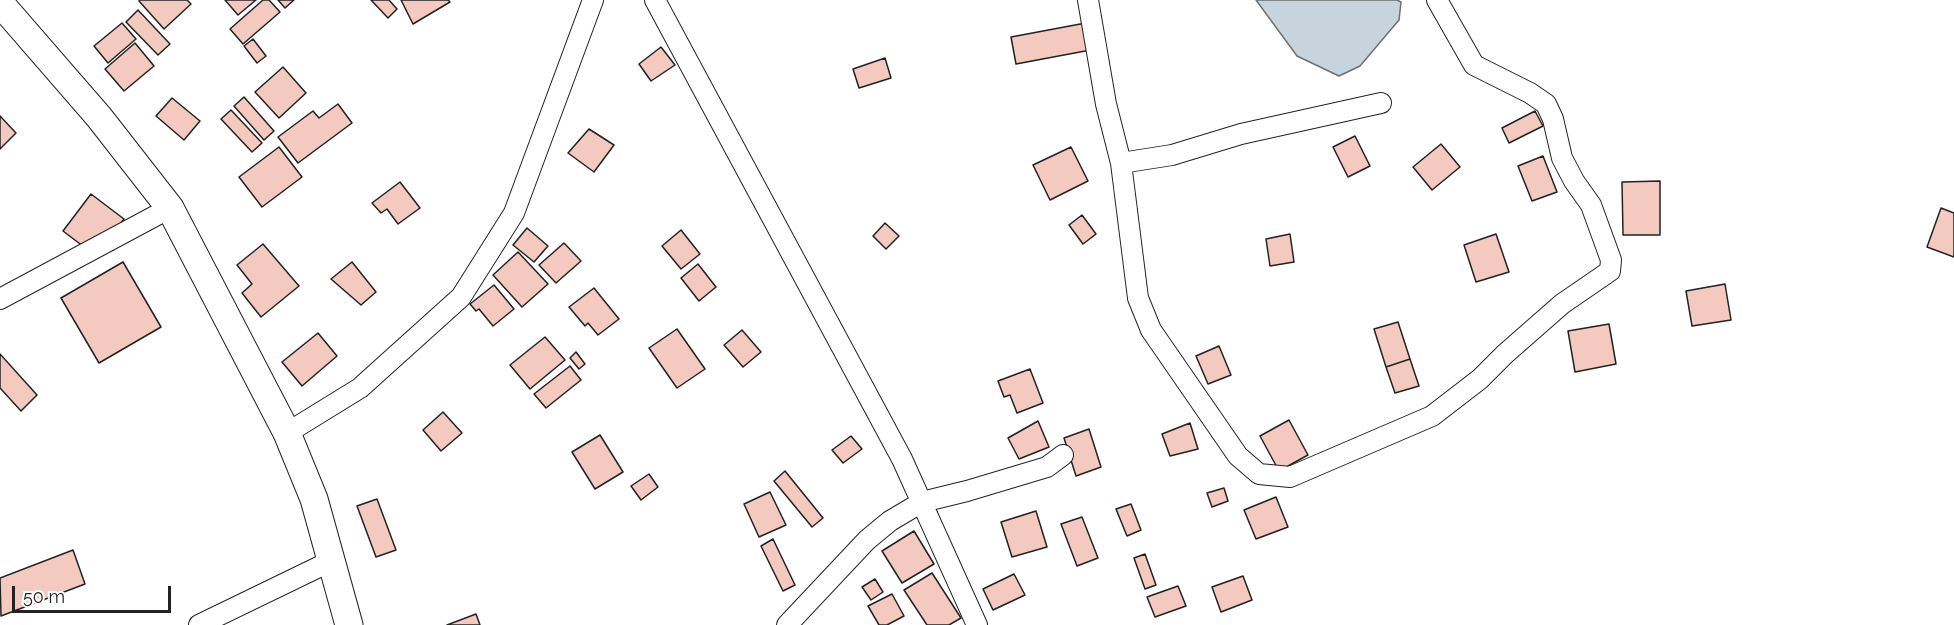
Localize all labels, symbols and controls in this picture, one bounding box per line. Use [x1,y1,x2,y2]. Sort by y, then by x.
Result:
scale bar [15,574,174,612]
text: 50 m [23,586,65,607]

